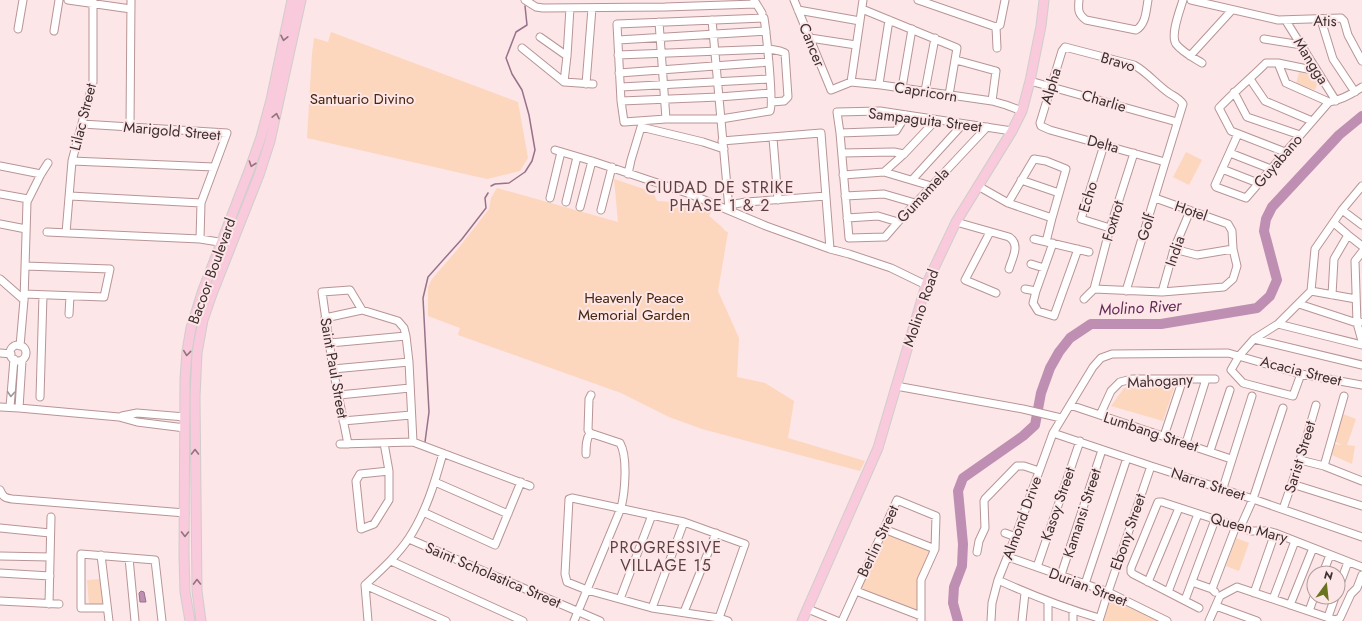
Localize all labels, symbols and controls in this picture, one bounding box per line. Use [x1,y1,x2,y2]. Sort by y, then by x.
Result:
street label: Atis [1313,10,1337,32]
street label: Cancer [793,20,831,71]
street label: Mangga [1288,33,1334,89]
one-way arrow [281,35,289,41]
street label: Bravo [1098,46,1138,78]
street label: Alpha [1035,65,1067,107]
street label: Capricorn [893,76,959,108]
street label: Lilac Street [64,81,102,153]
street label: Charlie [1079,84,1129,118]
park label: Santuario Divino [310,88,414,110]
street label: Sampaguita Street [867,102,983,138]
one-way arrow [271,112,279,119]
street label: Marigold Street [123,116,222,146]
street label: Delta [1085,129,1121,159]
street label: Guyabano [1248,129,1308,193]
one-way arrow [248,160,257,167]
street label: Gumamela [892,162,954,228]
district label: CIUDAD DE STRIKE PHASE 1 & 2 [646,176,794,217]
street label: Echo [1073,179,1103,215]
street label: Hotel [1171,195,1211,227]
street label: Foxtrot [1096,198,1130,244]
street label: Golf [1131,210,1161,243]
street label: Bacoor Boulevard [183,215,241,327]
street label: India [1160,233,1190,269]
street label: Molino Road [897,266,945,350]
park label: Heavenly Peace Memorial Garden [578,287,690,326]
water label: Molino River [1098,294,1184,321]
street label: Saint Paul Street [314,316,354,420]
one-way arrow [183,350,192,356]
street label: Acacia Street [1258,350,1344,392]
street label: Mahogany [1127,368,1194,394]
one-way arrow [7,391,16,397]
street label: Lumbang Street [1101,406,1202,458]
street label: Sarist Street [1279,418,1322,496]
one-way arrow [191,449,199,455]
street label: Narra Street [1168,462,1248,506]
street label: Kasoy Street [1035,464,1081,544]
street label: Kamansi Street [1057,465,1107,560]
street label: Almond Drive [997,473,1047,563]
street label: Ebony Street [1105,490,1152,573]
street label: Berlin Street [852,501,904,580]
street label: Queen Mary [1208,507,1290,549]
one-way arrow [181,531,189,537]
street label: Saint Scholastica Street [422,536,565,614]
district label: PROGRESSIVE VILLAGE 15 [610,536,722,577]
street label: Durian Street [1046,562,1131,612]
north arrow [1306,565,1346,605]
text: N [1322,566,1335,584]
one-way arrow [193,579,201,585]

